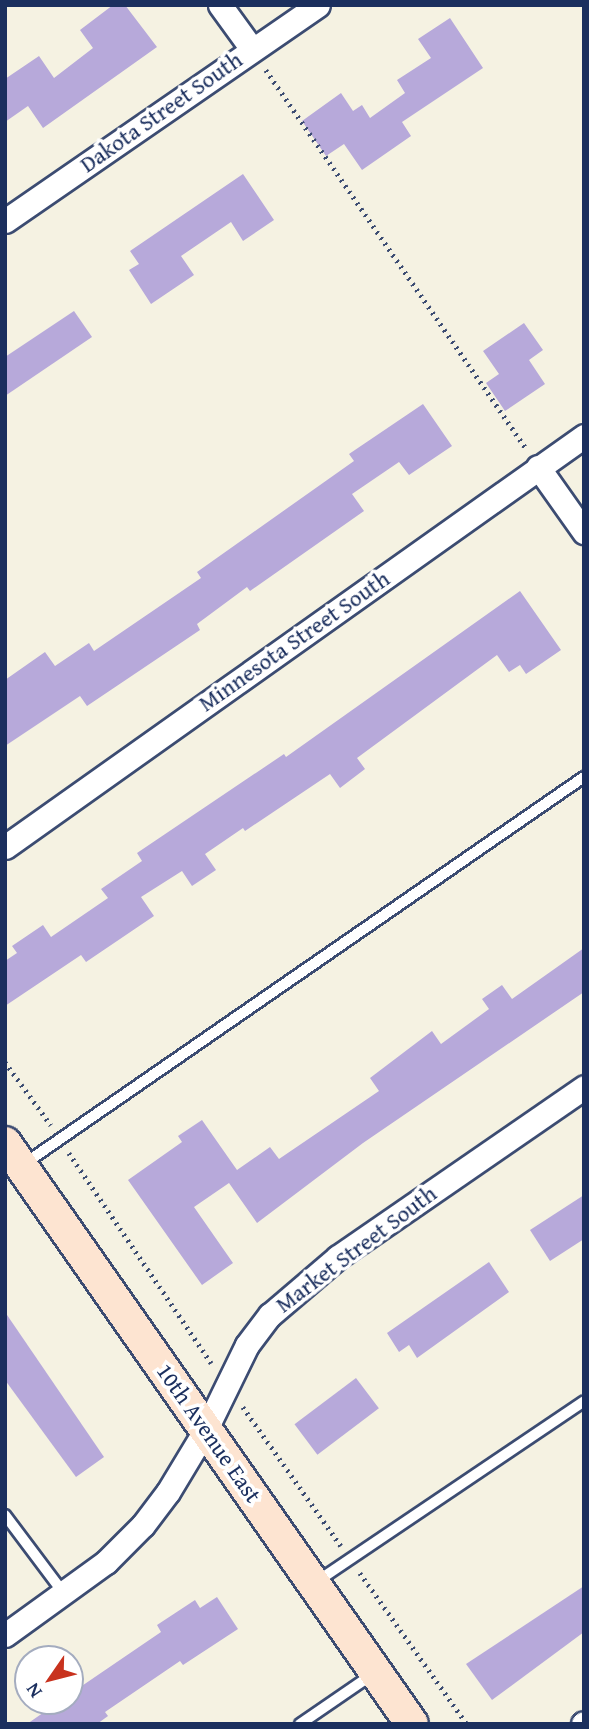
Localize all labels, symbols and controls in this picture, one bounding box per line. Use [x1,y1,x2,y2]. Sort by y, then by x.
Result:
street label: Dakota Street South [75,46,247,178]
street label: Minnesota Street South [193,565,395,717]
street label: Market Street South [270,1180,442,1318]
street label: 10th Avenue East [151,1358,267,1508]
north arrow [14,1645,84,1715]
text: N [18,1678,49,1704]

